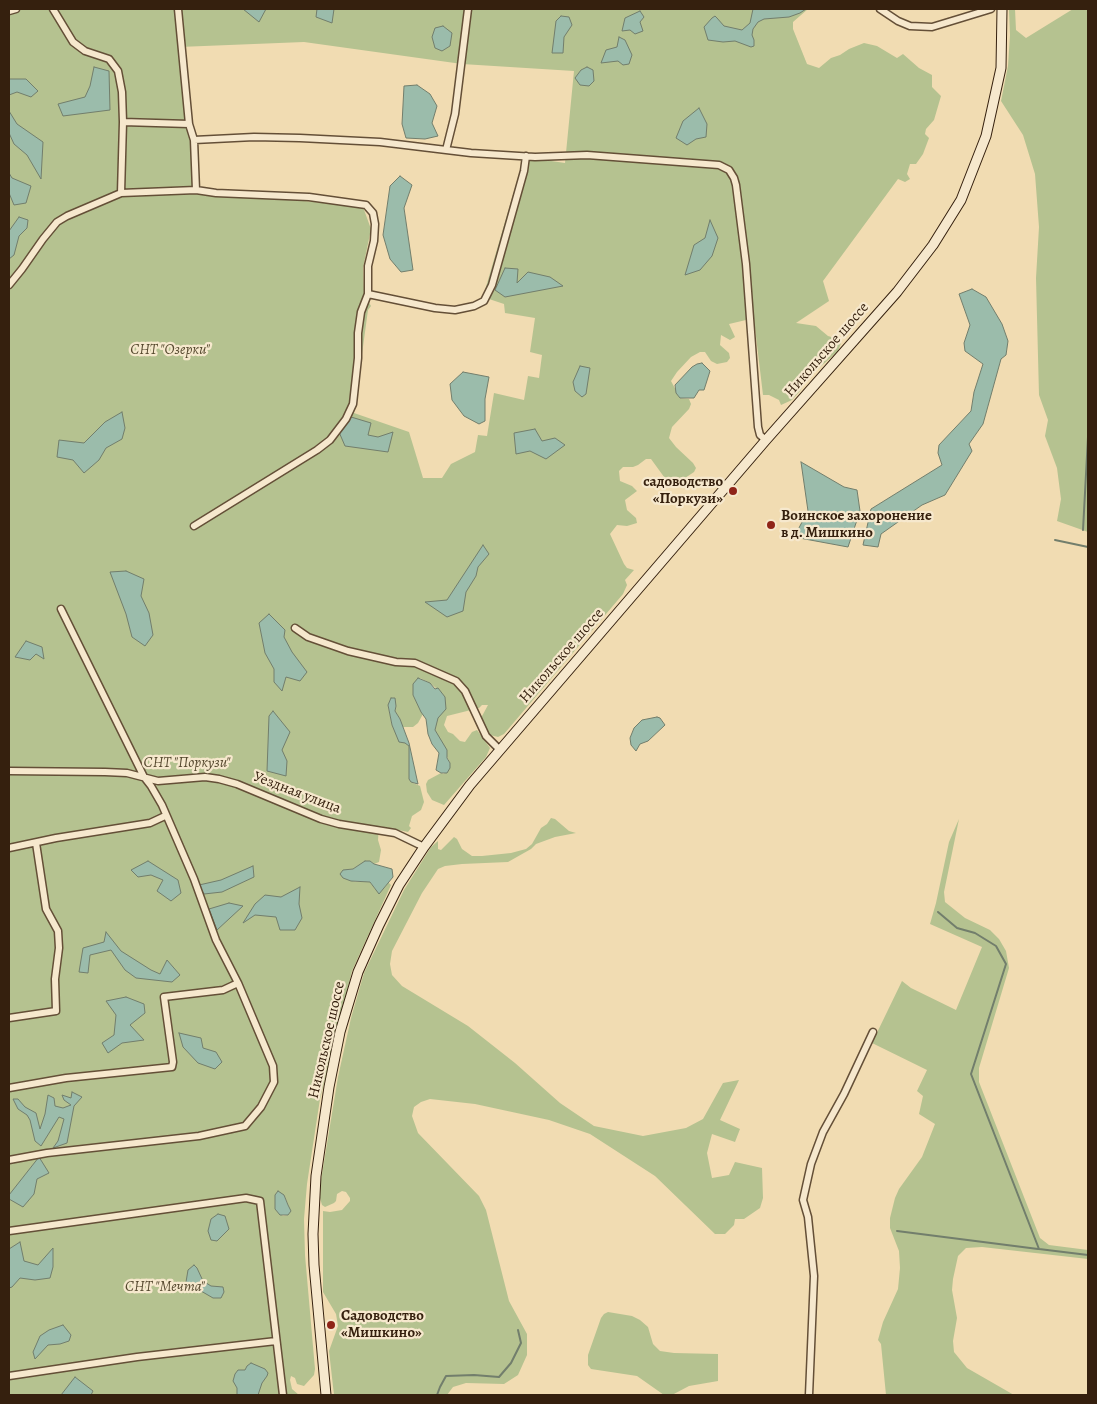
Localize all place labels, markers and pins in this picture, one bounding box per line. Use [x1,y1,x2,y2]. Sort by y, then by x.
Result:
place label: садоводство «Поркузи» [643,473,723,508]
marker: садоводство «Поркузи» [727,485,739,497]
place label: Воинское захоронение в д. Мишкино [781,507,932,542]
marker: Воинское захоронение в д. Мишкино [765,519,777,531]
place label: Садоводство «Мишкино» [341,1307,424,1342]
marker: Садоводство «Мишкино» [325,1319,337,1331]

